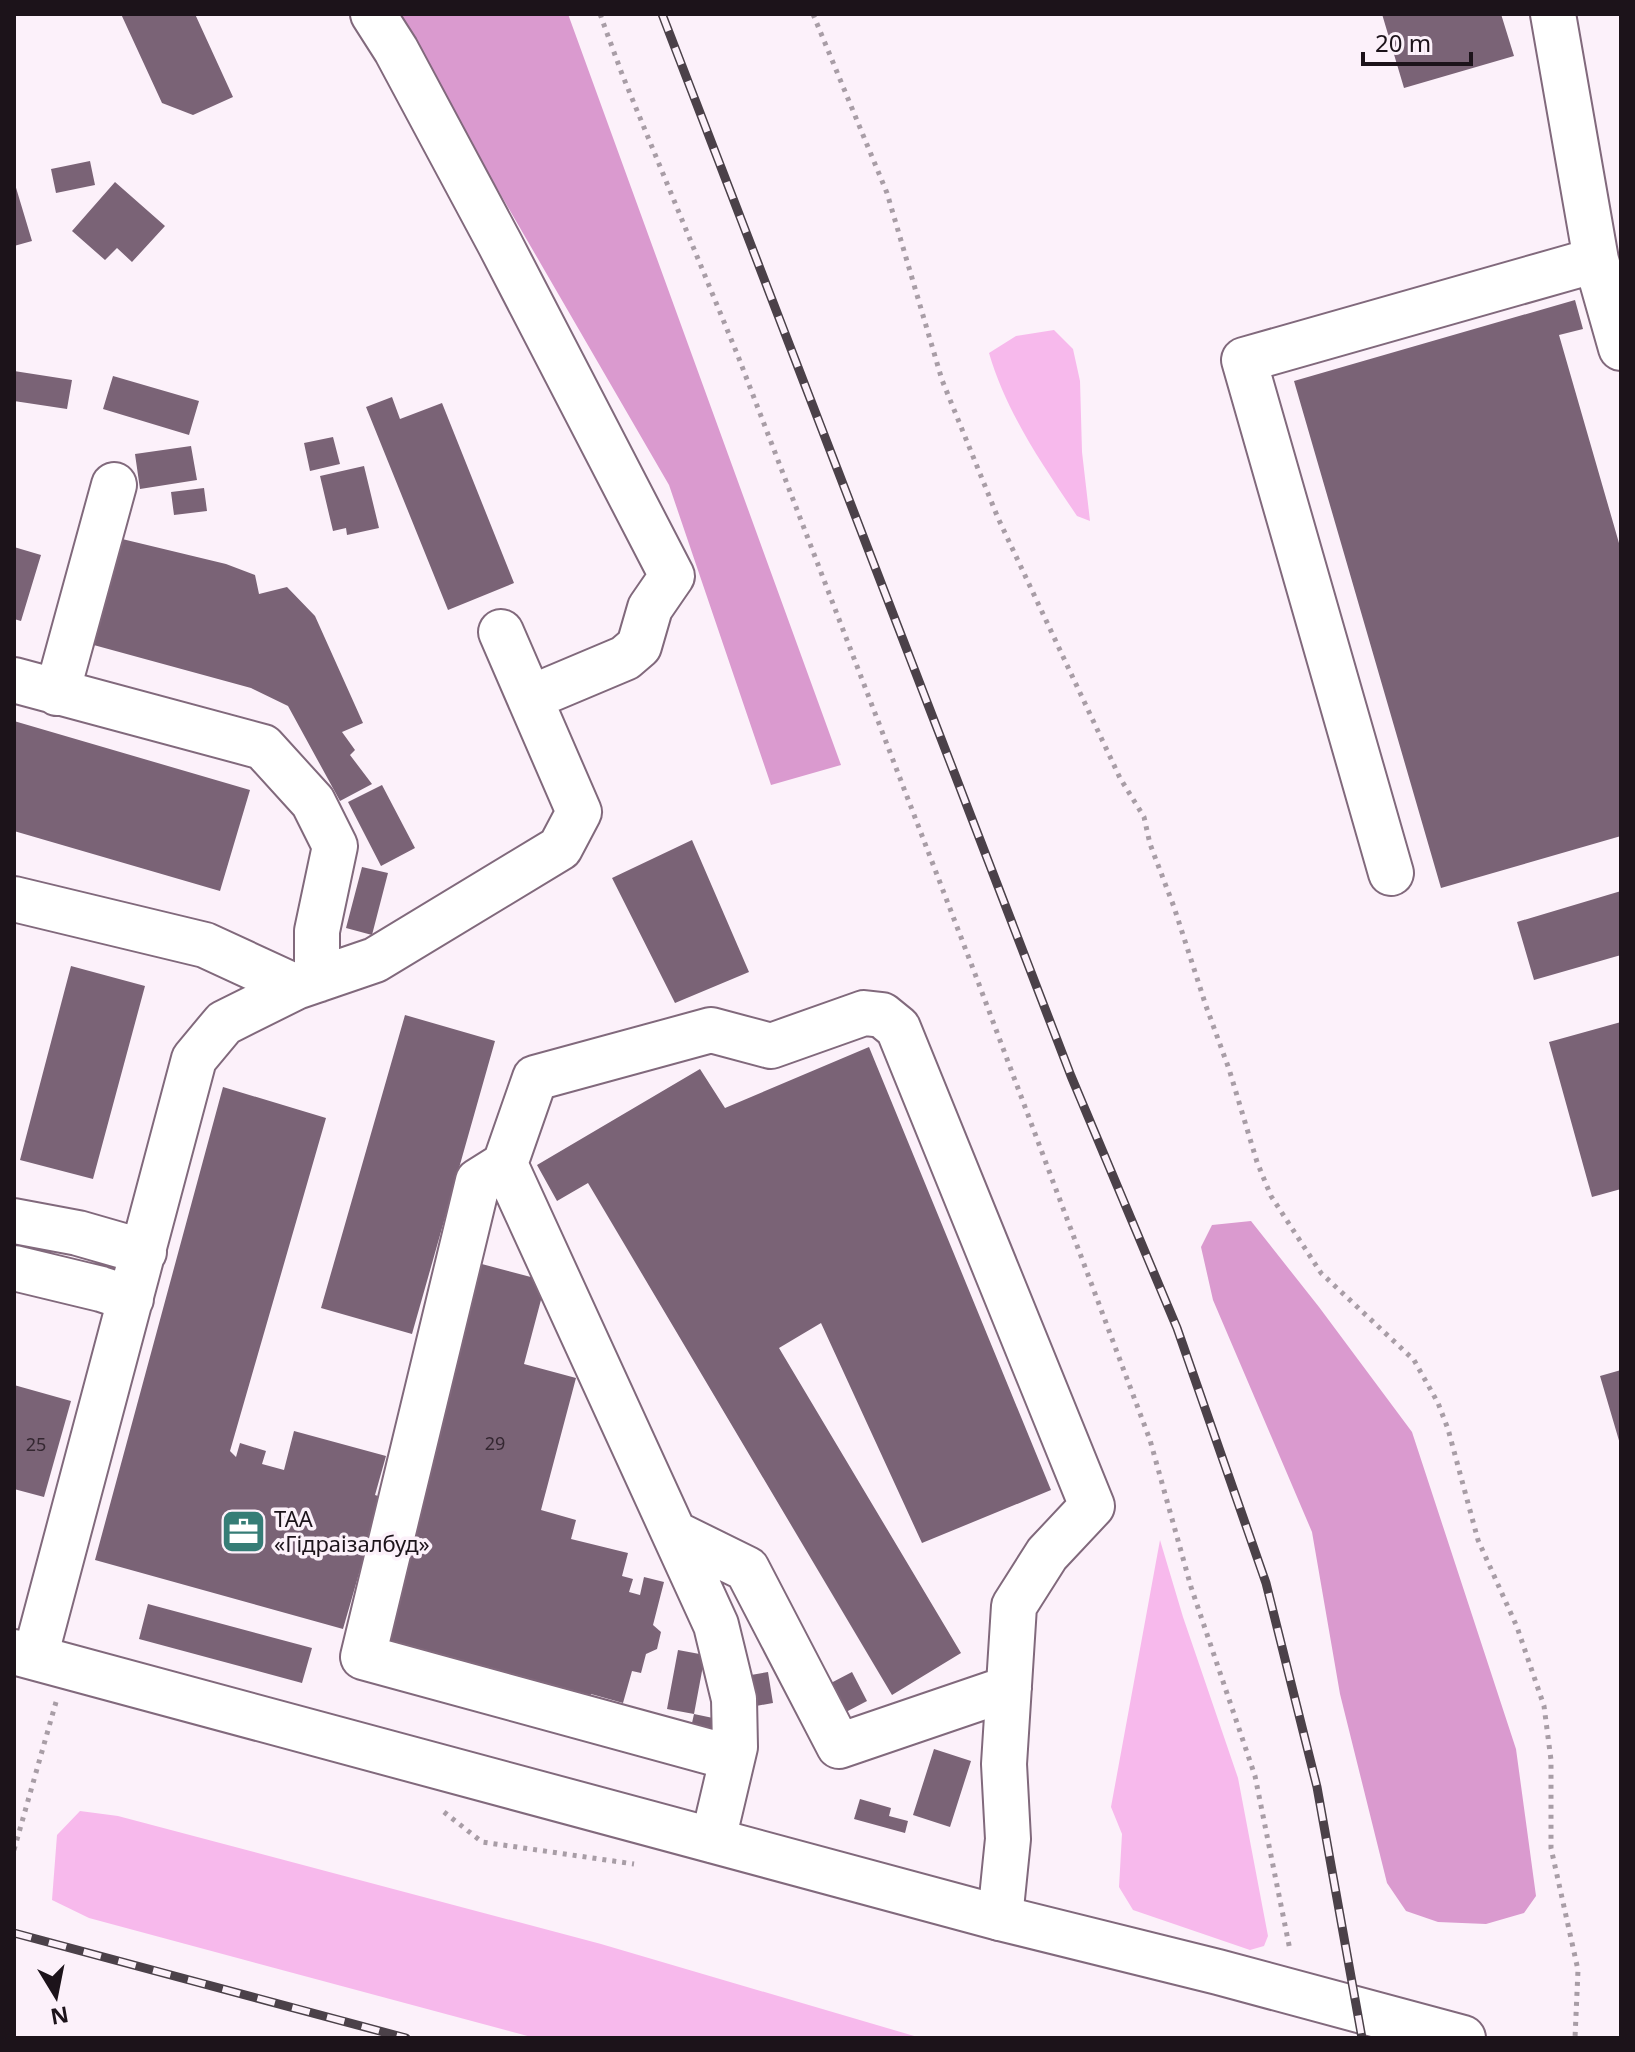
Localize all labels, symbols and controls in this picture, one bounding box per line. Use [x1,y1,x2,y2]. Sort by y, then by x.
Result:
scale bar [1363,16,1471,66]
text: 20 m [1375,26,1431,59]
house number: 29 [485,1431,505,1455]
house number: 25 [26,1432,46,1456]
place label: ТАА «Гідраізалбуд» [274,1503,430,1558]
office icon: ТАА «Гідраізалбуд» [219,1508,267,1556]
north arrow [16,1956,96,2036]
text: N [48,2000,71,2033]

